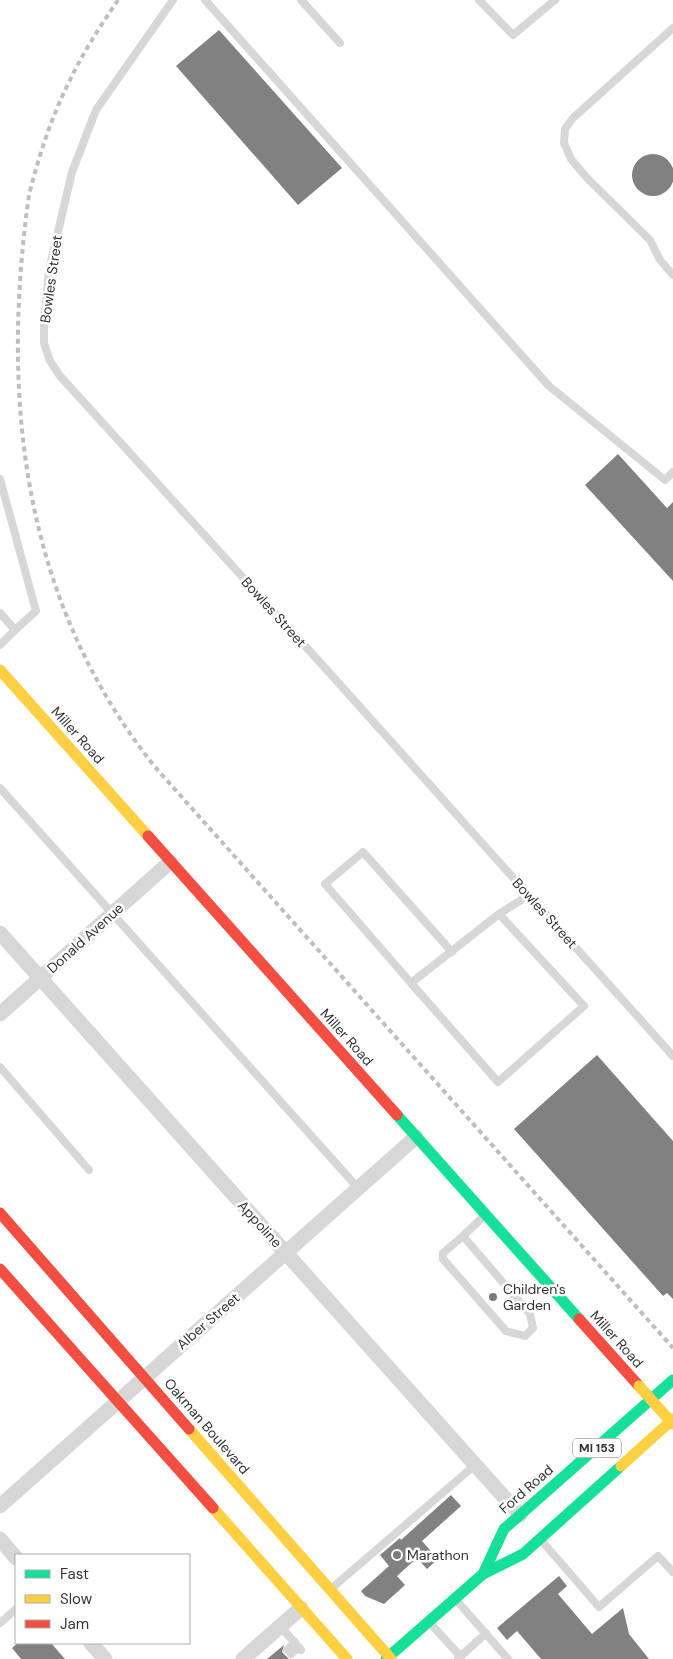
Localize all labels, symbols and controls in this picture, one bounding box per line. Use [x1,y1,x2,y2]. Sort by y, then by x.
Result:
street label: Bowles Street [36,234,66,324]
street label: Bowles Street [238,573,310,651]
street label: Miller Road [48,703,108,767]
street label: Bowles Street [509,874,581,952]
street label: Donald Avenue [43,899,127,977]
street label: Miller Road [317,1005,377,1069]
street label: Appoline [234,1197,286,1251]
place label: Children's Garden [503,1280,566,1314]
street label: Alber Street [173,1289,243,1353]
marker: Children's Garden [487,1291,499,1303]
street label: Miller Road [587,1307,647,1371]
street label: Oakman Boulevard [160,1374,254,1478]
road number: MI 153 [573,1439,621,1458]
street label: Ford Road [495,1461,557,1517]
place label: Marathon [407,1546,469,1564]
marker: Marathon [391,1549,403,1561]
legend [15,1554,190,1644]
text: Fast [60,1564,89,1584]
text: Slow [60,1589,93,1609]
text: Jam [60,1614,89,1634]

